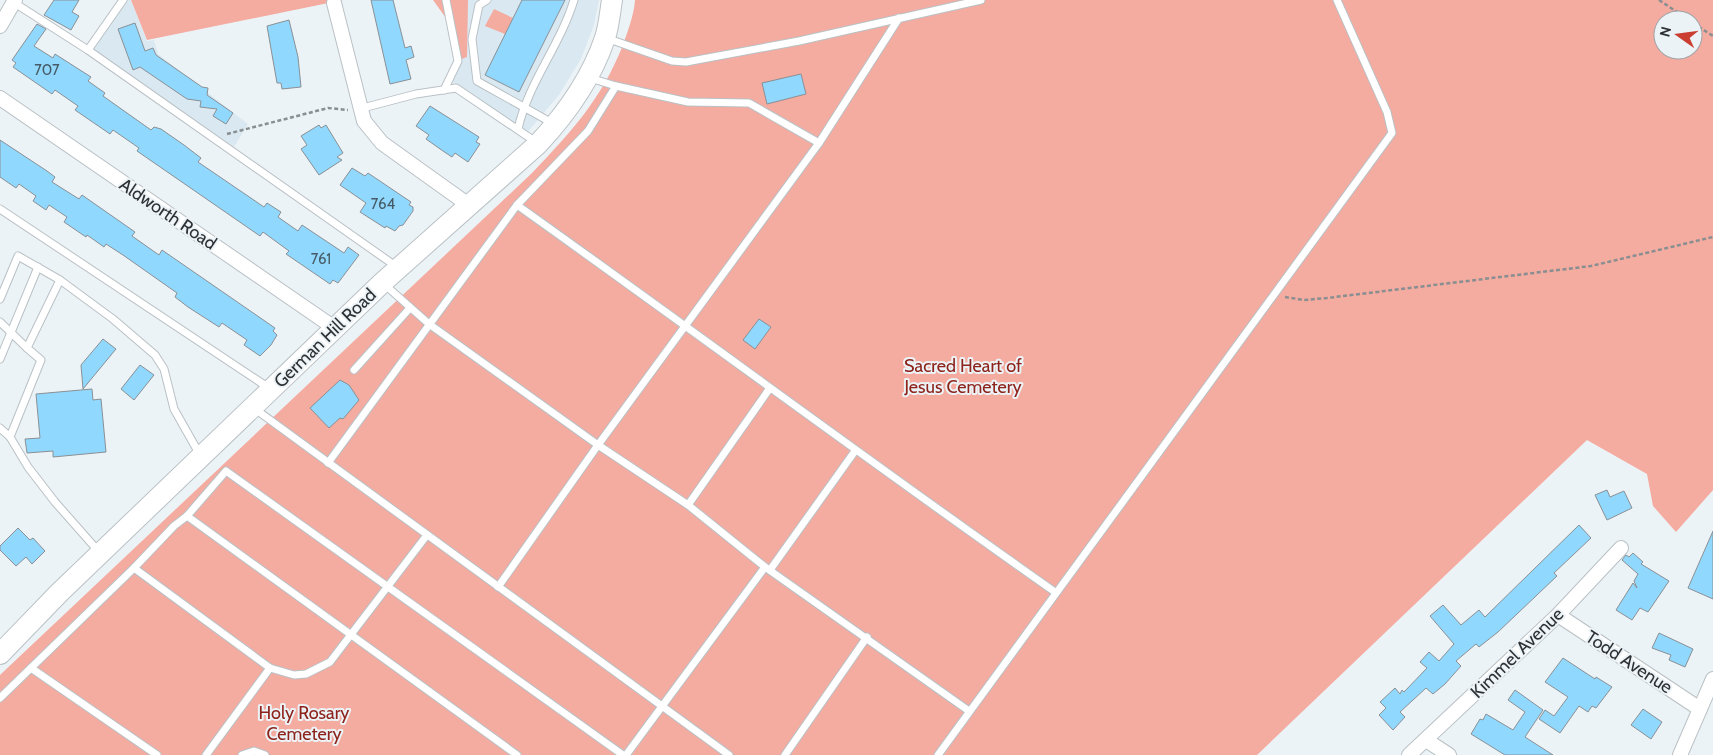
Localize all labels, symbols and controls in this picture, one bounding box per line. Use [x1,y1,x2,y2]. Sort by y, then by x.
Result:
north arrow [1653,10,1703,60]
text: N [1655,25,1675,39]
house number: 707 [34,61,60,79]
street label: Aldworth Road [115,173,221,255]
house number: 764 [371,195,396,213]
house number: 761 [311,250,331,268]
street label: German Hill Road [269,284,381,392]
park label: Sacred Heart of Jesus Cemetery [904,355,1022,398]
street label: Kimmel Avenue [1466,603,1568,703]
street label: Todd Avenue [1581,626,1677,698]
park label: Holy Rosary Cemetery [259,702,349,745]

